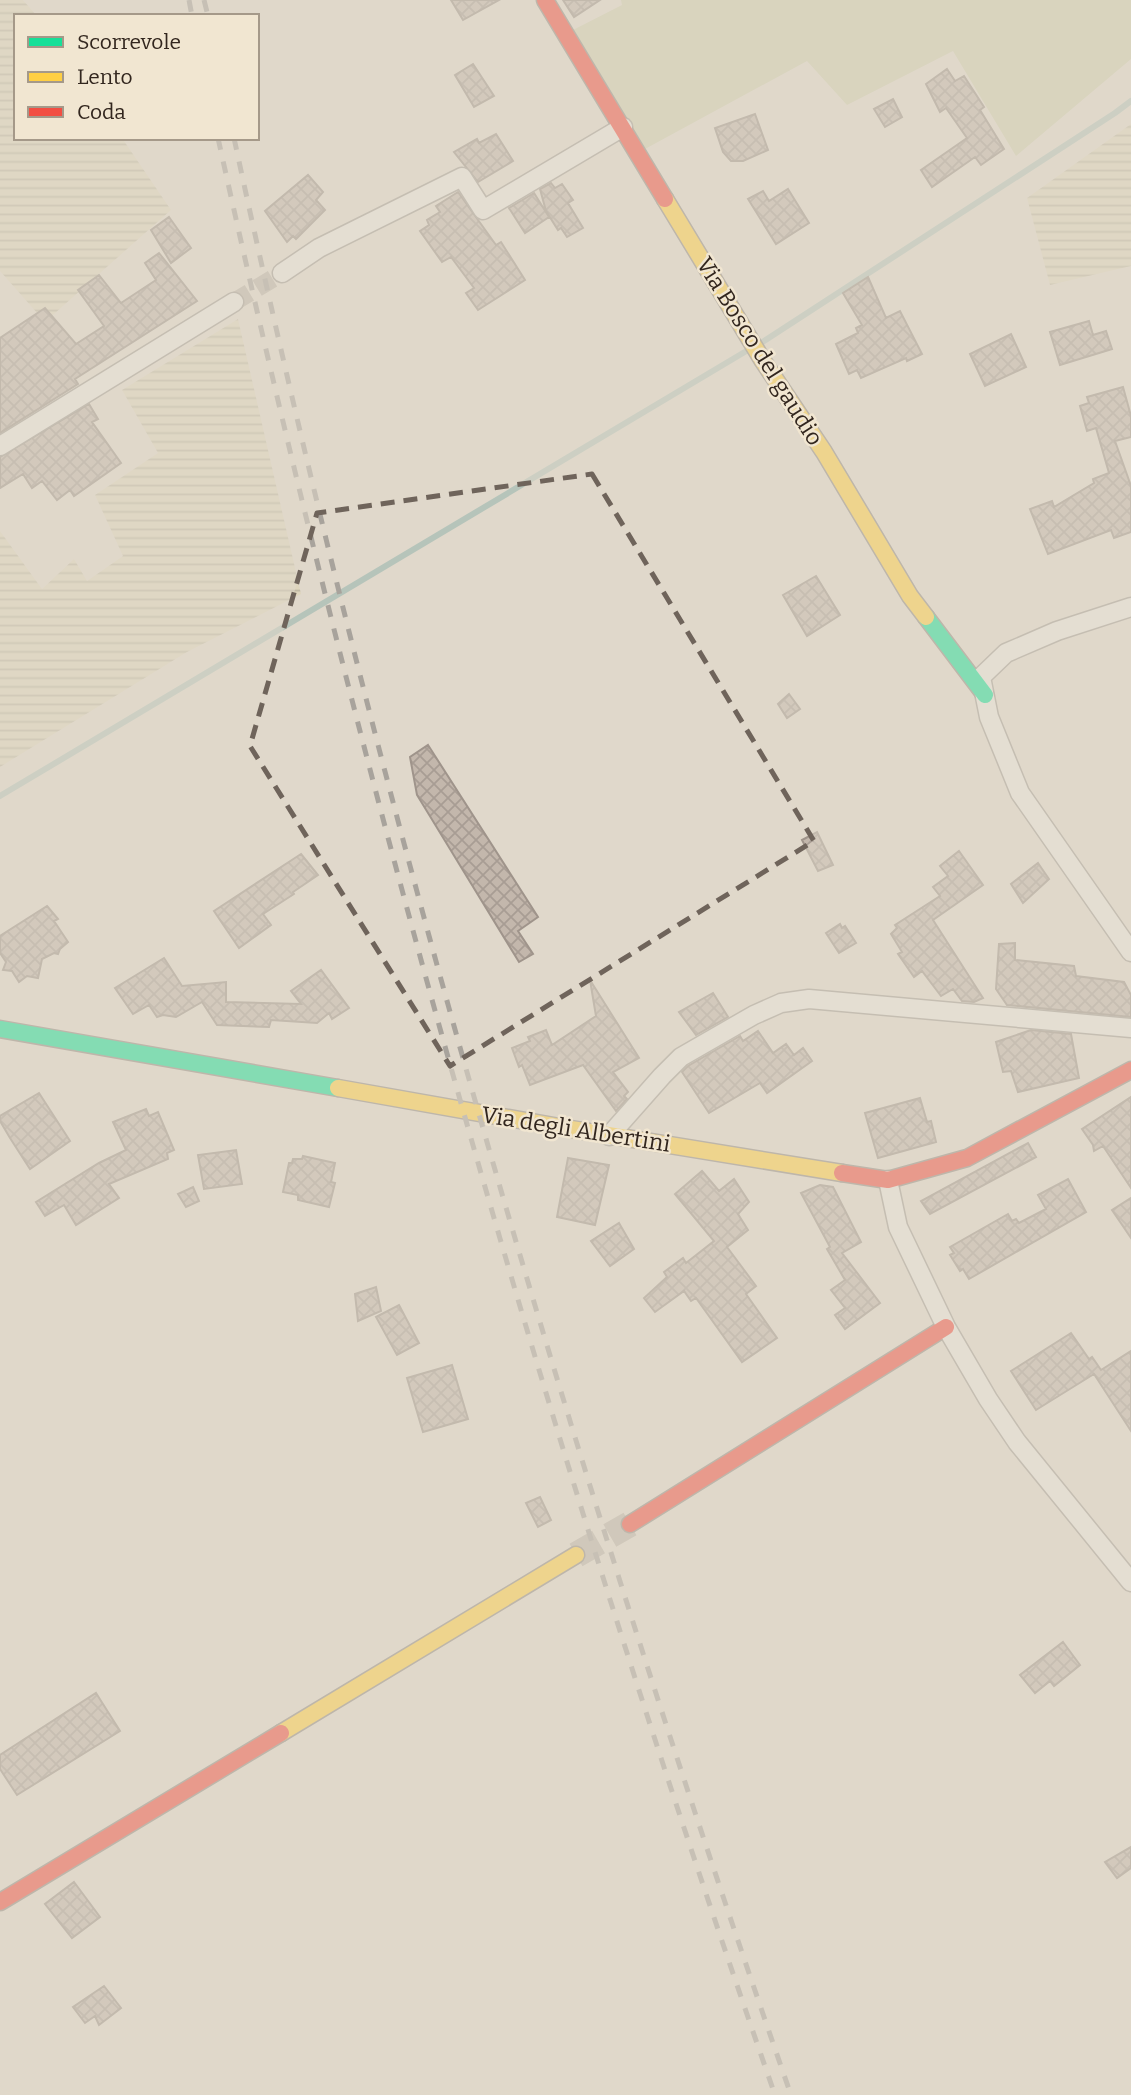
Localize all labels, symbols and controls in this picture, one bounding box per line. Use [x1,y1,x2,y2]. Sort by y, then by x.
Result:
legend [14,14,259,140]
text: Scorrevole [77,29,181,55]
text: Lento [77,64,133,90]
text: Coda [77,99,126,125]
street label: Via Bosco del gaudio [691,251,829,451]
street label: Via degli Albertini [480,1100,673,1158]

